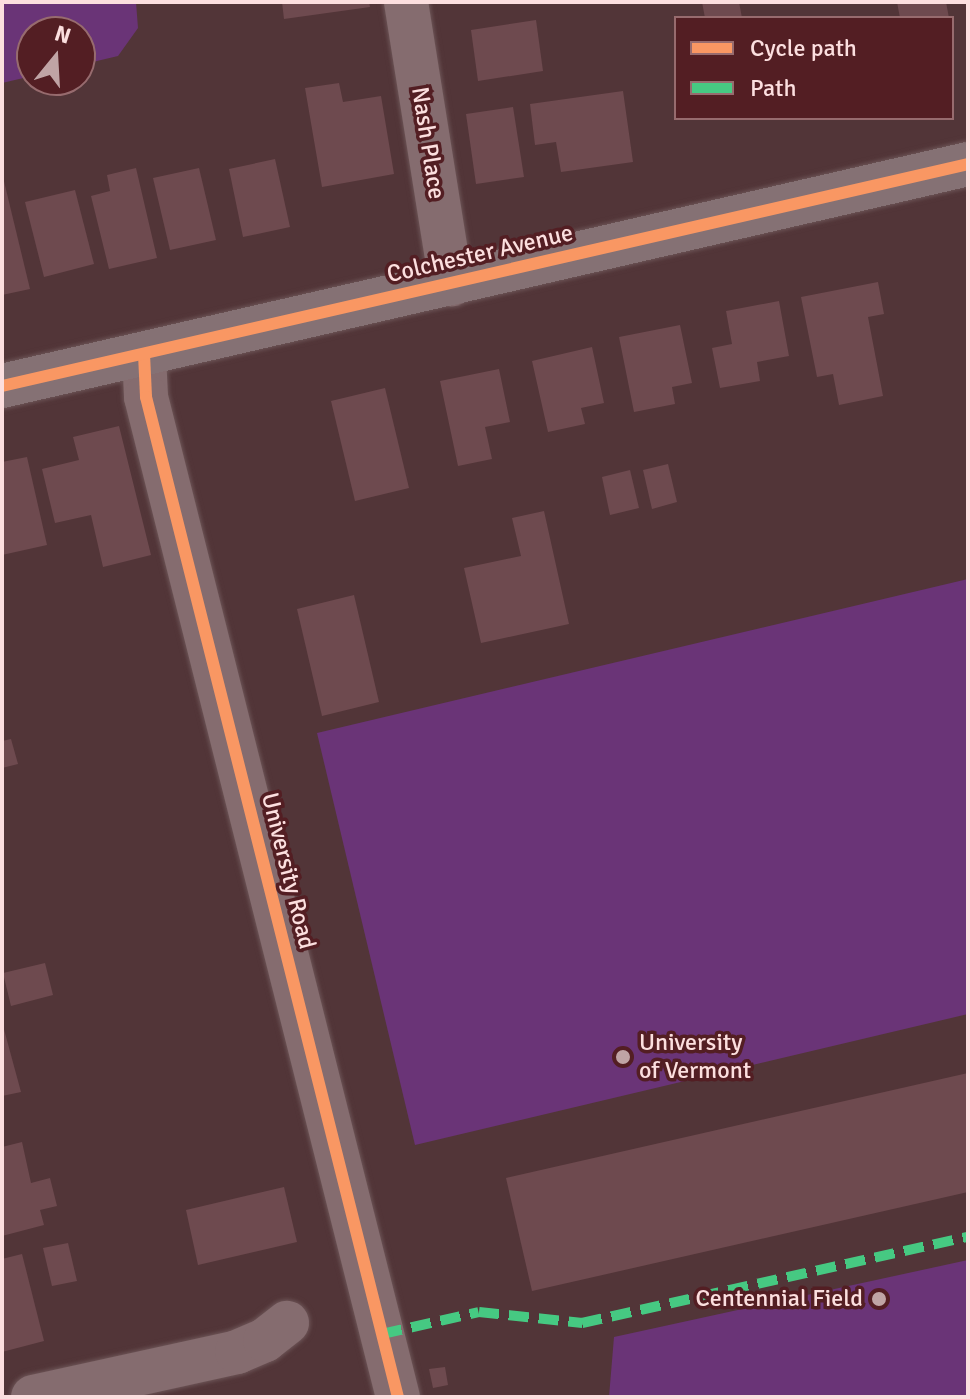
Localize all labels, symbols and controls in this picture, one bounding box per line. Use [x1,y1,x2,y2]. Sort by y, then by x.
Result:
north arrow [16,16,96,96]
legend [674,16,954,120]
text: N [51,19,74,50]
text: Cycle path [750,33,857,63]
text: Path [750,73,796,103]
street label: Nash Place [405,85,451,201]
street label: Colchester Avenue [384,219,576,289]
street label: University Road [255,790,321,952]
place label: University of Vermont [639,1029,751,1085]
marker: University of Vermont [614,1048,632,1066]
place label: Centennial Field [696,1285,863,1313]
marker: Centennial Field [870,1290,888,1308]

